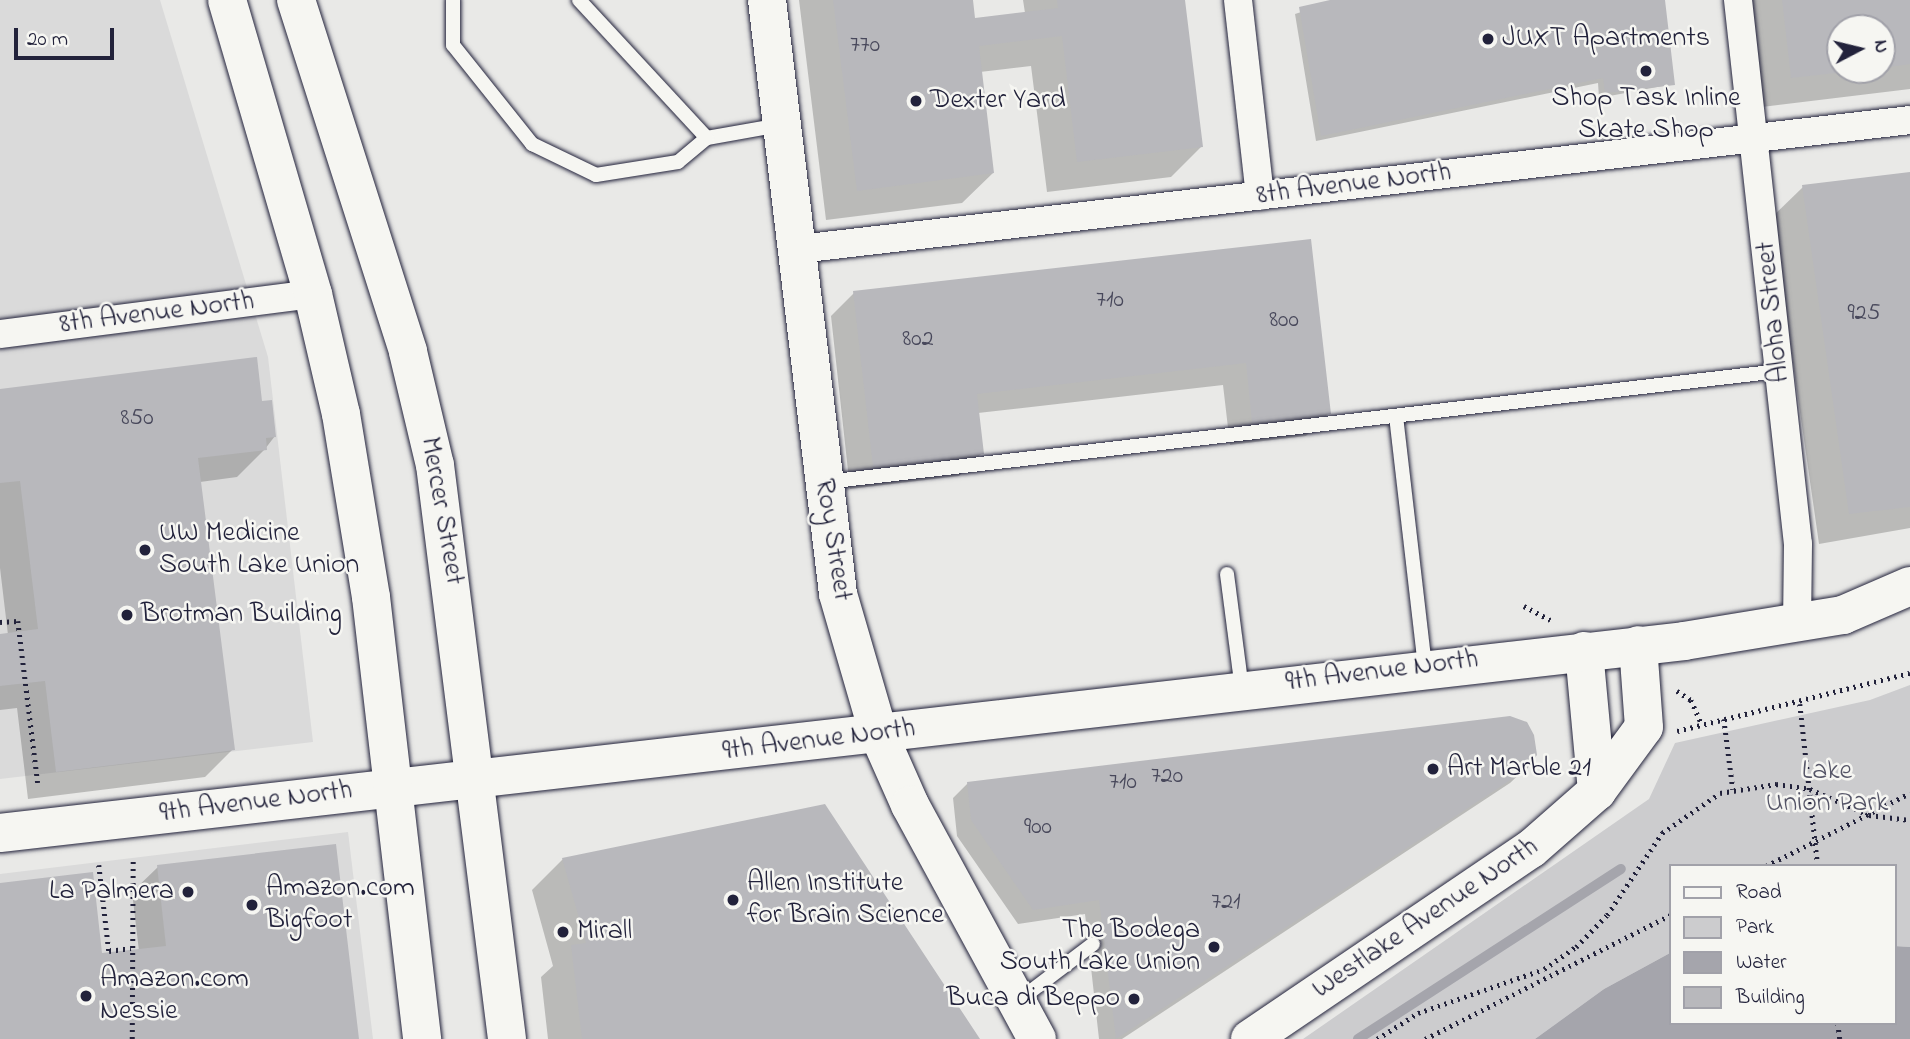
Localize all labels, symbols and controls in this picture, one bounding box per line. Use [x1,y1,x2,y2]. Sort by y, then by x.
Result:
scale bar [18,14,117,58]
north arrow [1826,14,1896,84]
place label: JUXT Apartments [1502,22,1710,56]
text: 20 m [27,25,68,55]
marker: JUXT Apartments [1480,31,1496,47]
house number: 770 [850,32,880,60]
text: N [1866,39,1895,55]
marker: Shop Task Inline Skate Shop [1638,63,1654,79]
place label: Shop Task Inline Skate Shop [1551,82,1741,148]
place label: Dexter Yard [930,84,1066,118]
marker: Dexter Yard [908,93,924,109]
street label: 8th Avenue North [1255,156,1453,214]
street label: Aloha Street [1750,240,1798,384]
street label: 8th Avenue North [58,285,256,343]
house number: 710 [1096,287,1124,315]
house number: 925 [1848,300,1880,328]
house number: 800 [1269,307,1299,335]
house number: 802 [902,326,934,354]
house number: 850 [120,405,154,433]
street label: Mercer Street [411,434,471,588]
street label: Roy Street [806,477,858,603]
place label: UW Medicine South Lake Union [159,517,359,583]
marker: UW Medicine South Lake Union [137,542,153,558]
place label: Brotman Building [141,598,342,632]
marker: Brotman Building [119,607,135,623]
street label: 9th Avenue North [1284,644,1480,700]
street label: 9th Avenue North [721,713,917,769]
place label: Art Marble 21 [1447,752,1591,786]
park label: Lake Union Park [1766,755,1888,821]
marker: Art Marble 21 [1425,761,1441,777]
house number: 720 [1151,763,1183,791]
house number: 710 [1109,769,1137,797]
street label: 9th Avenue North [158,775,354,831]
house number: 900 [1024,814,1052,842]
street label: Westlake Avenue North [1307,831,1545,1007]
legend [1668,864,1896,1025]
place label: Allen Institute for Brain Science [747,867,944,933]
place label: Amazon.com Bigfoot [266,872,415,938]
place label: La Palmera [49,875,174,909]
text: Road [1736,878,1782,908]
marker: La Palmera [180,884,196,900]
house number: 721 [1211,889,1241,917]
marker: Allen Institute for Brain Science [725,892,741,908]
marker: Amazon.com Bigfoot [244,897,260,913]
text: Park [1736,913,1774,943]
place label: The Bodega South Lake Union [1000,914,1200,980]
place label: Mirall [577,915,632,949]
marker: Mirall [555,924,571,940]
marker: The Bodega South Lake Union [1206,939,1222,955]
text: Water [1736,948,1787,978]
place label: Amazon.com Nessie [100,963,249,1029]
place label: Buca di Beppo [946,982,1120,1016]
text: Building [1736,983,1805,1013]
marker: Amazon.com Nessie [78,988,94,1004]
marker: Buca di Beppo [1126,991,1142,1007]

